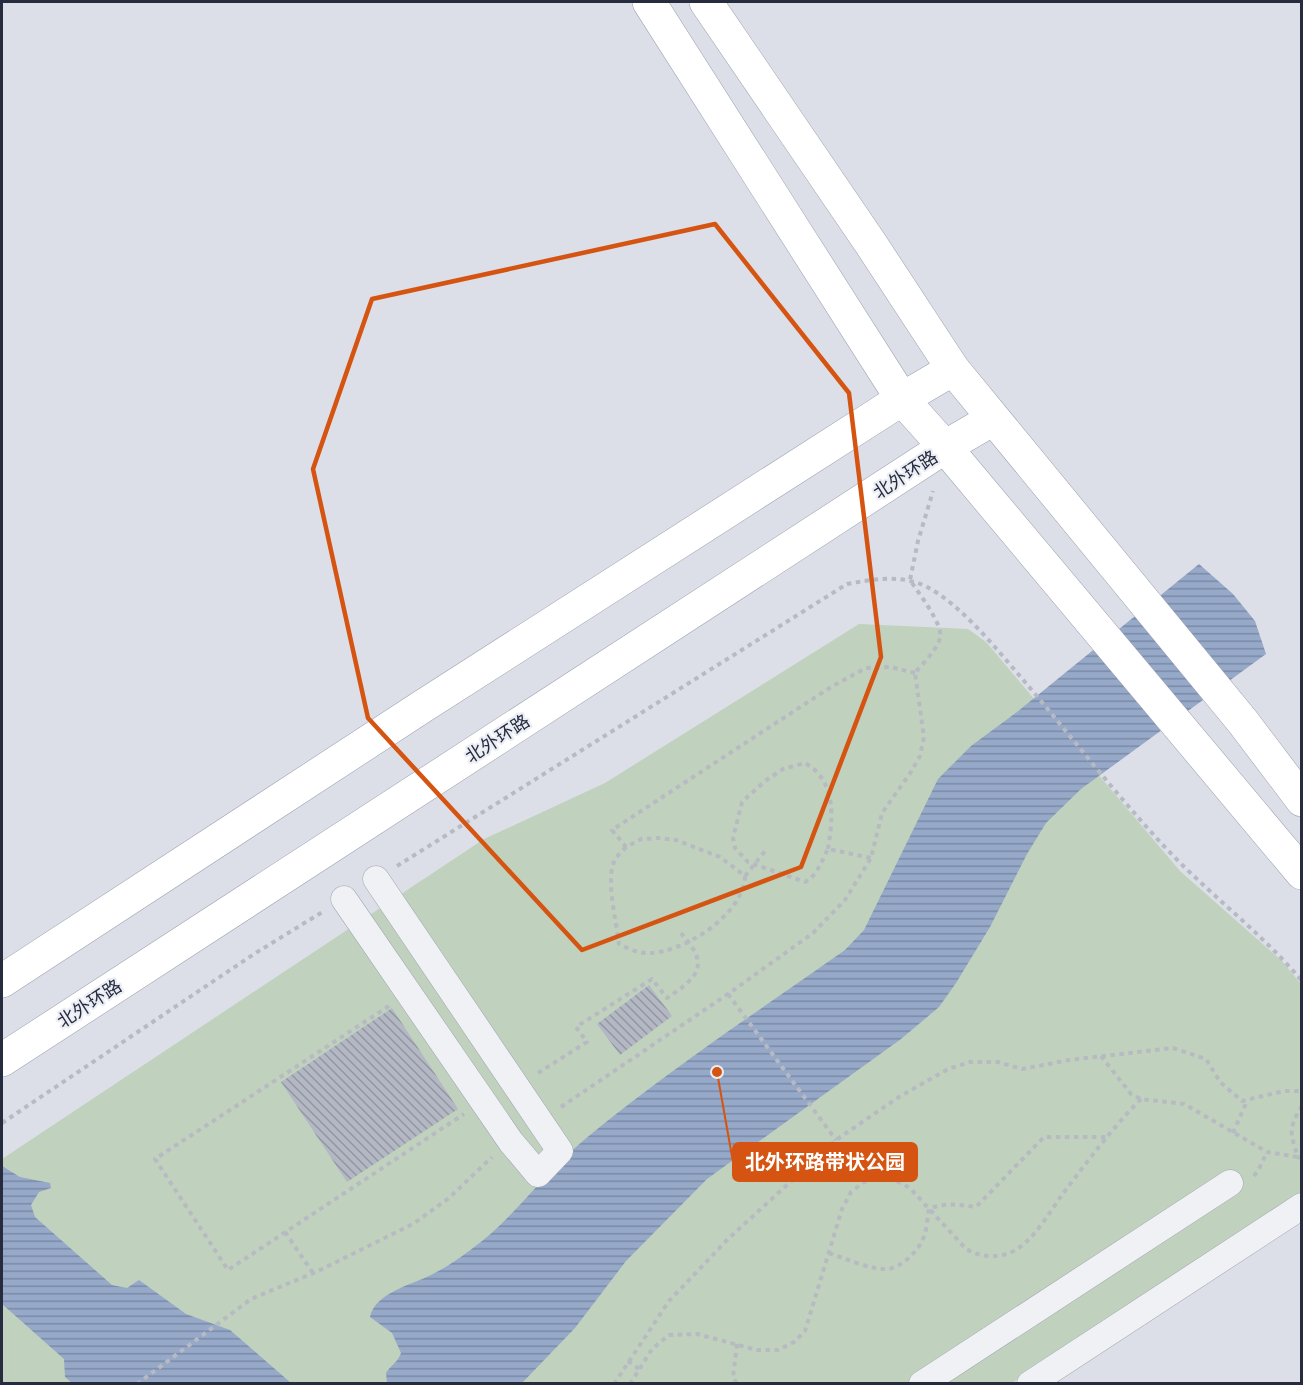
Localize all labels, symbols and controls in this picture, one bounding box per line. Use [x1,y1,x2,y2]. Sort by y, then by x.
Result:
street label: 北外环路 [869,445,941,503]
street label: 北外环路 [461,709,533,767]
street label: 北外环路 [53,974,125,1032]
callout: 北外环路带状公园 [733,1143,917,1181]
text: 北外环路带状公园 [745,1149,905,1173]

